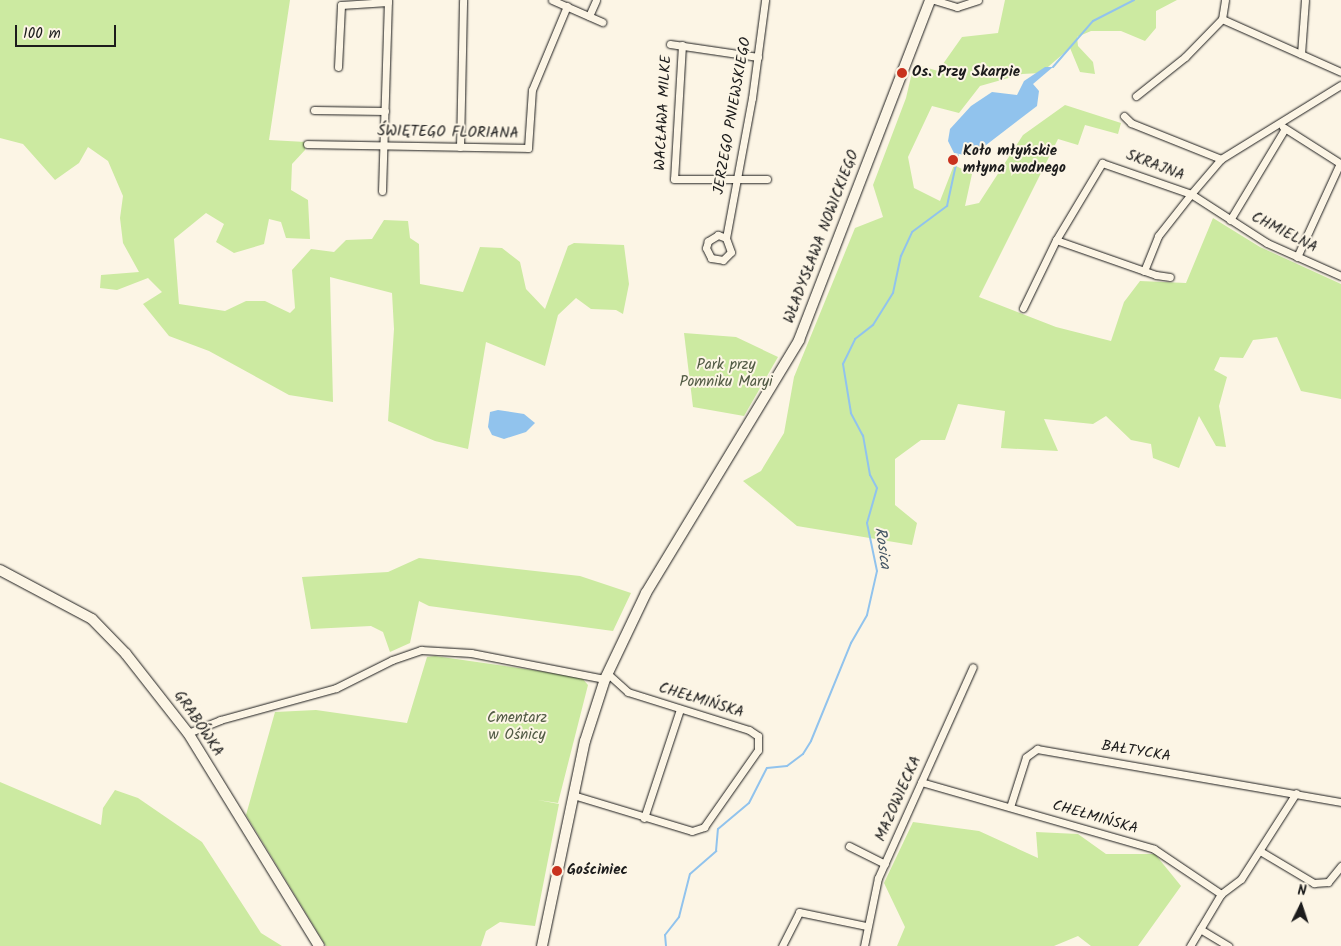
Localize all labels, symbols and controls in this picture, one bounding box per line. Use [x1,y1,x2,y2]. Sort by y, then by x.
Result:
scale bar [18,15,119,47]
text: 100 m [23,22,61,46]
street label: JERZEGO PNIEWSKIEGO [710,36,756,196]
street label: WACŁAWA MILKE [652,55,676,171]
place label: Os. Przy Skarpie [912,64,1020,82]
marker: Os. Przy Skarpie [896,67,908,79]
street label: ŚWIĘTEGO FLORIANA [377,123,519,143]
place label: Koło młyńskie młyna wodnego [963,142,1066,177]
street label: SKRAJNA [1123,147,1187,185]
street label: WŁADYSŁAWA NOWICKIEGO [781,148,863,326]
marker: Koło młyńskie młyna wodnego [947,154,959,166]
street label: CHMIELNA [1248,209,1320,257]
park label: Park przy Pomniku Maryi [679,356,773,391]
water label: Rosica [870,526,894,570]
street label: CHEŁMIŃSKA [656,680,746,722]
street label: GRABÓWKA [169,688,227,760]
park label: Cmentarz w Ośnicy [487,709,547,744]
street label: BAŁTYCKA [1100,738,1172,766]
street label: MAZOWIECKA [872,754,926,844]
street label: CHEŁMIŃSKA [1050,797,1140,839]
place label: Gościniec [567,862,628,880]
marker: Gościniec [551,865,563,877]
text: N [1297,880,1307,902]
north arrow [1276,881,1326,931]

